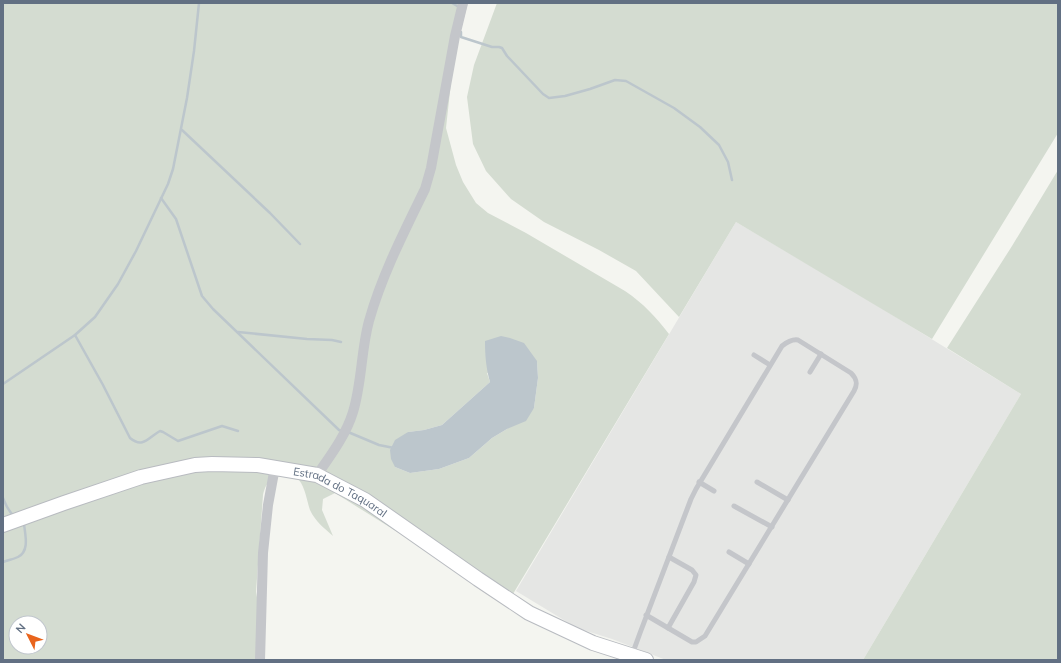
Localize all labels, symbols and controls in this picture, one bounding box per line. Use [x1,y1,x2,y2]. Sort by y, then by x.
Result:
street label: Estrada do Taquaral [292,464,390,520]
north arrow [8,615,48,655]
text: N [13,621,29,636]

